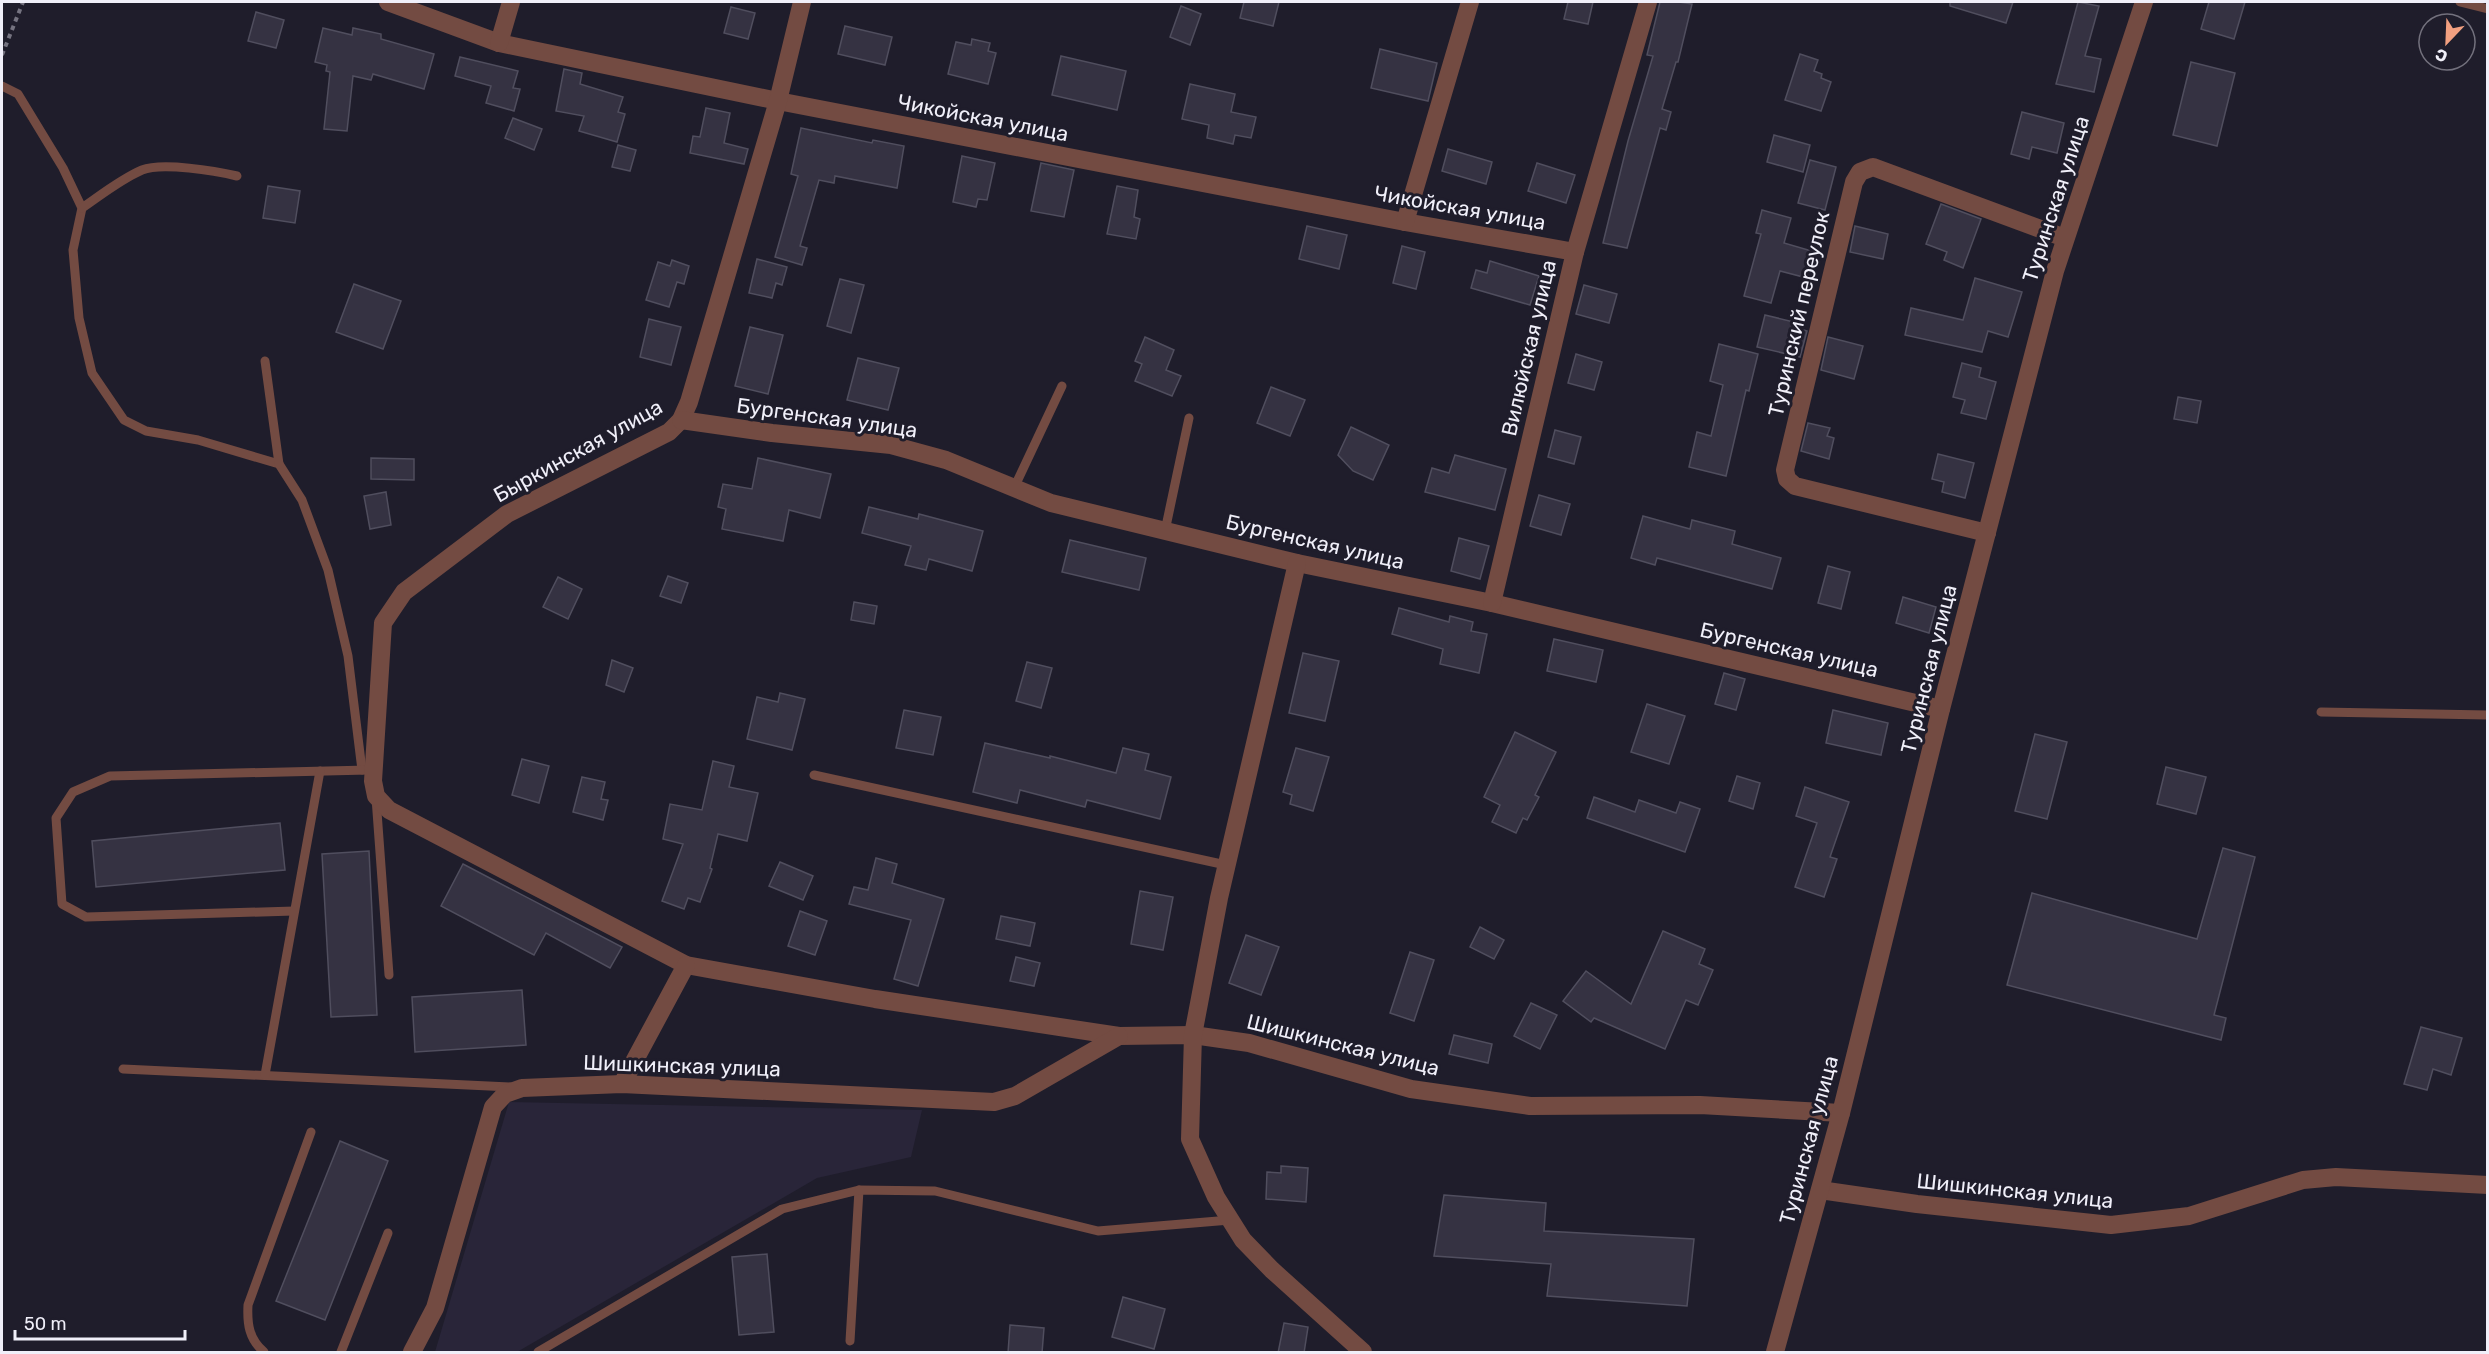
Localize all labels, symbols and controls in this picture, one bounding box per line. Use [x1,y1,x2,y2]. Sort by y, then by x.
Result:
north arrow [2417,12,2477,72]
text: С [2432,44,2450,66]
street label: Чикойская улица [896,89,1071,146]
street label: Туринская улица [2017,113,2094,285]
street label: Чикойская улица [1372,180,1548,235]
street label: Туринский переулок [1763,209,1834,419]
street label: Вилюйская улица [1496,257,1561,438]
street label: Бургенская улица [735,392,919,443]
street label: Быркинская улица [489,394,667,507]
street label: Бургенская улица [1224,509,1407,574]
street label: Туринская улица [1895,582,1962,756]
street label: Бургенская улица [1698,617,1881,682]
street label: Шишкинская улица [1244,1008,1442,1081]
street label: Шишкинская улица [583,1050,781,1081]
street label: Туринская улица [1774,1053,1843,1227]
street label: Шишкинская улица [1915,1168,2115,1213]
scale bar [15,1303,184,1341]
text: 50 m [24,1313,67,1335]

